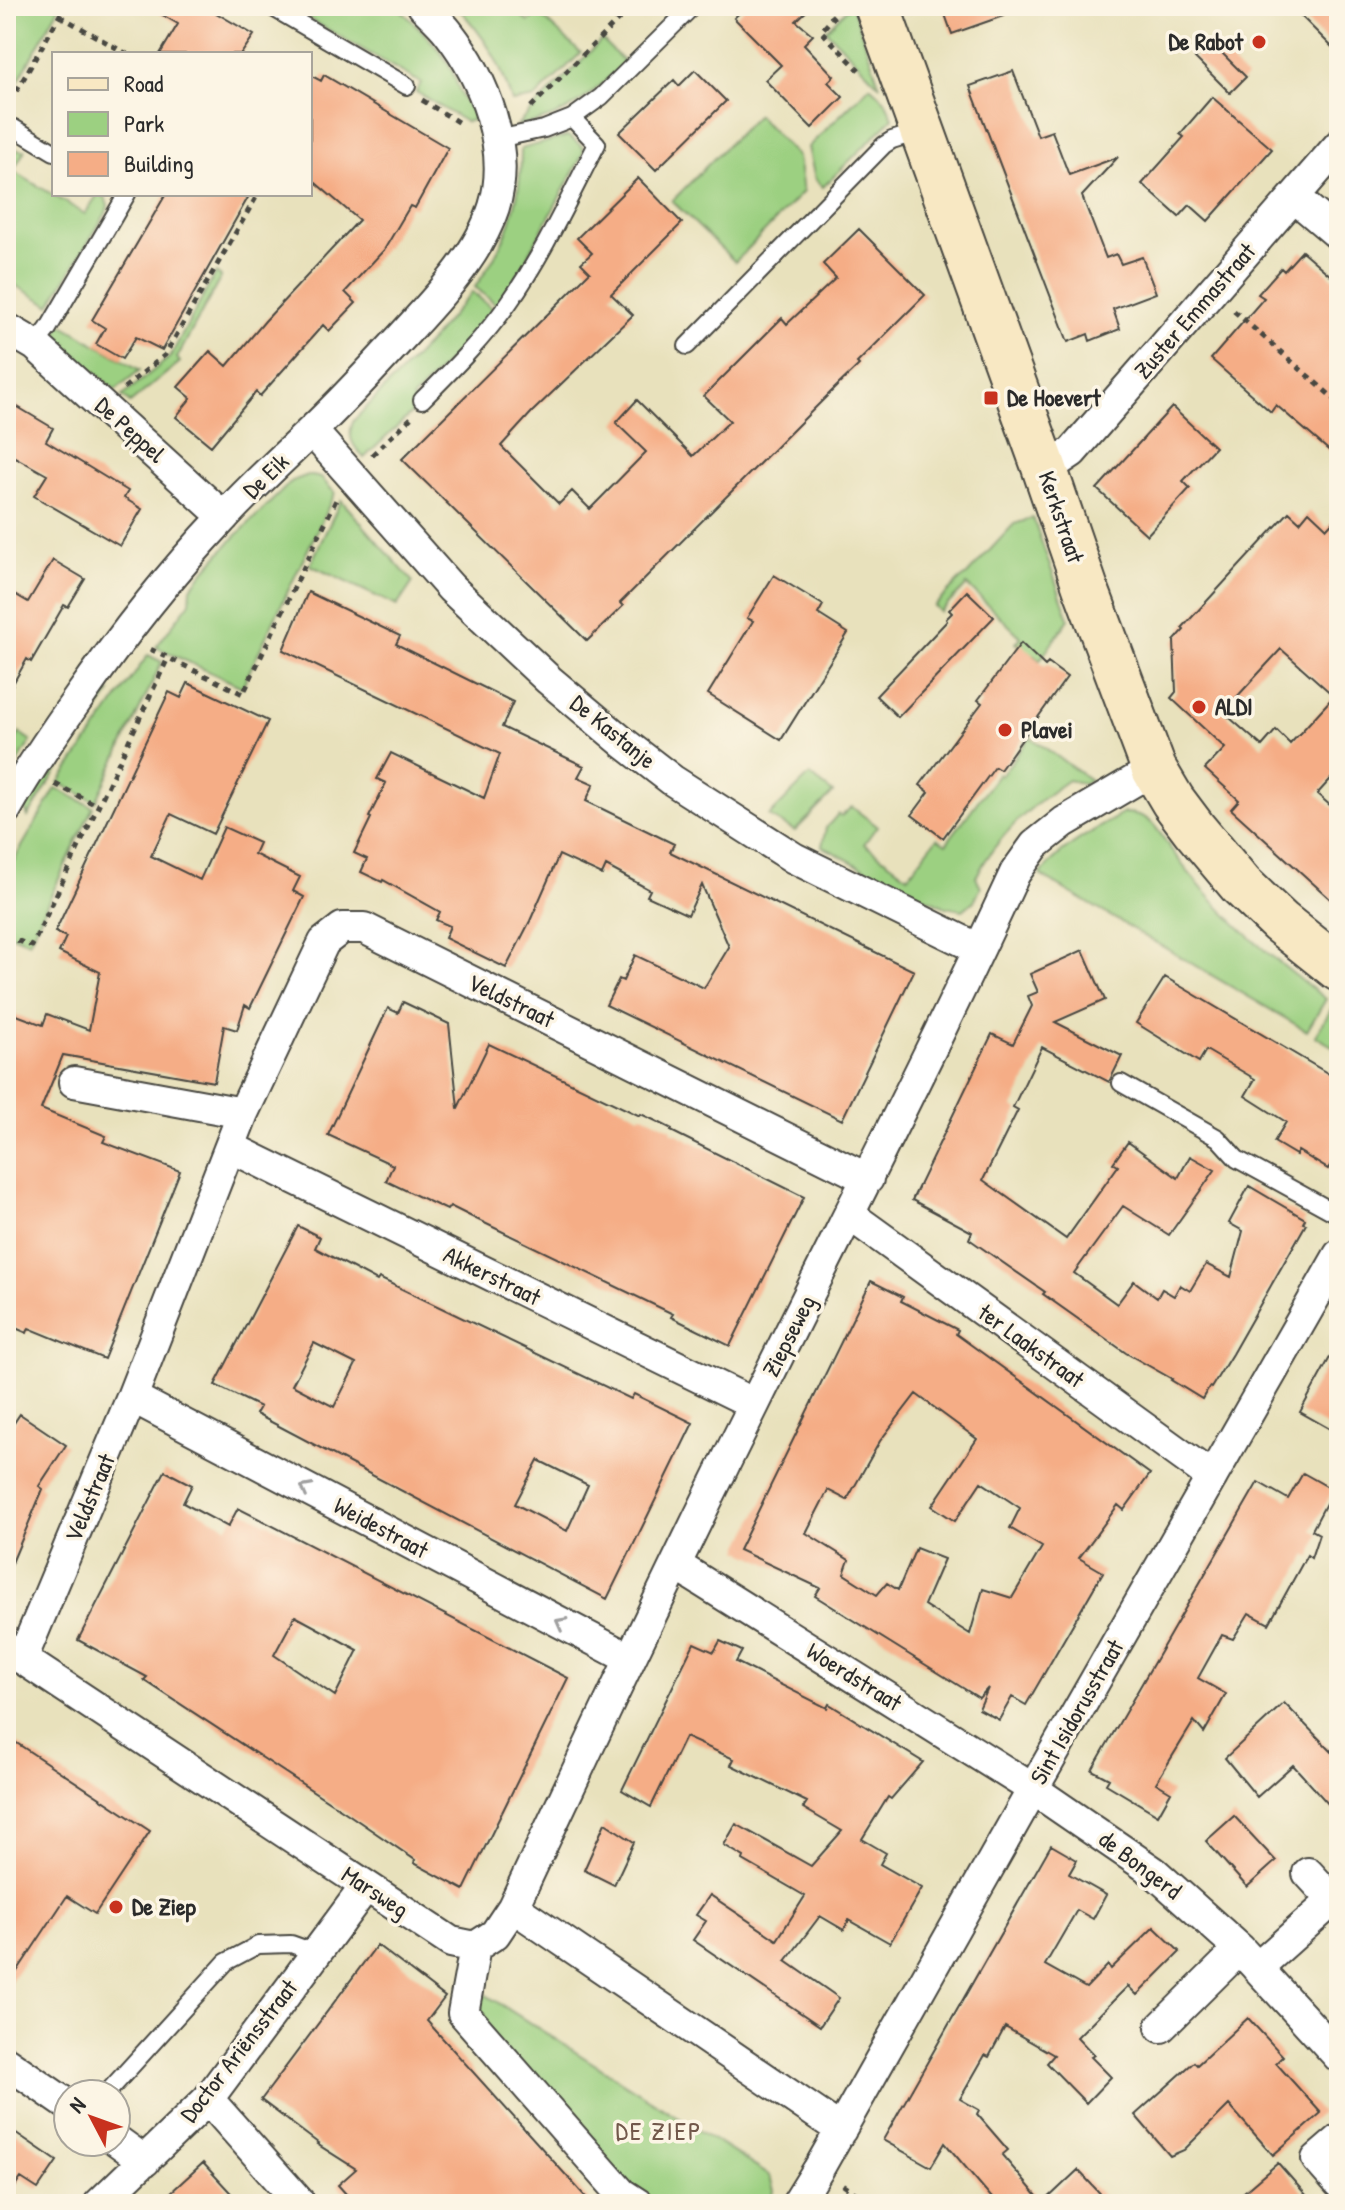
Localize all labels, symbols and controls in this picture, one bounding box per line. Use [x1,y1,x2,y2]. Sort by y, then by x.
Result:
place label: De Rabot [1168,25,1244,57]
marker: De Rabot [1250,33,1268,51]
legend [52,52,312,196]
text: Road [124,67,163,99]
text: Park [124,107,164,139]
text: Building [124,147,194,179]
street label: Zuster Emmastraat [1126,235,1263,385]
place label: De Hoevert [1007,381,1101,413]
street label: De Peppel [89,389,173,470]
marker: De Hoevert [982,389,1000,407]
street label: De Eik [235,446,295,505]
street label: Kerkstraat [1031,466,1093,568]
street label: De Kastanje [564,687,663,776]
place label: ALDI [1215,690,1253,722]
marker: ALDI [1190,698,1208,716]
place label: Plavei [1021,713,1073,745]
marker: Plavei [996,721,1014,739]
street label: Veldstraat [463,965,561,1035]
street label: Akkerstraat [439,1238,547,1313]
street label: Ziepseweg [754,1289,822,1382]
street label: ter Laakstraat [972,1296,1092,1395]
street label: Veldstraat [56,1448,122,1546]
one-way arrow [300,1483,315,1498]
street label: Weidestraat [329,1489,435,1566]
one-way arrow [555,1617,570,1632]
street label: Sint Isidorusstraat [1022,1633,1131,1790]
street label: Woerdstraat [801,1634,909,1718]
street label: de Bongerd [1093,1823,1189,1906]
street label: Marsweg [336,1858,415,1925]
place label: De Ziep [132,1890,197,1923]
marker: De Ziep [107,1898,125,1916]
street label: Doctor Ariënsstraat [172,1972,304,2128]
north arrow [52,2078,132,2158]
text: N [62,2090,92,2119]
district label: DE ZIEP [615,2113,703,2148]

